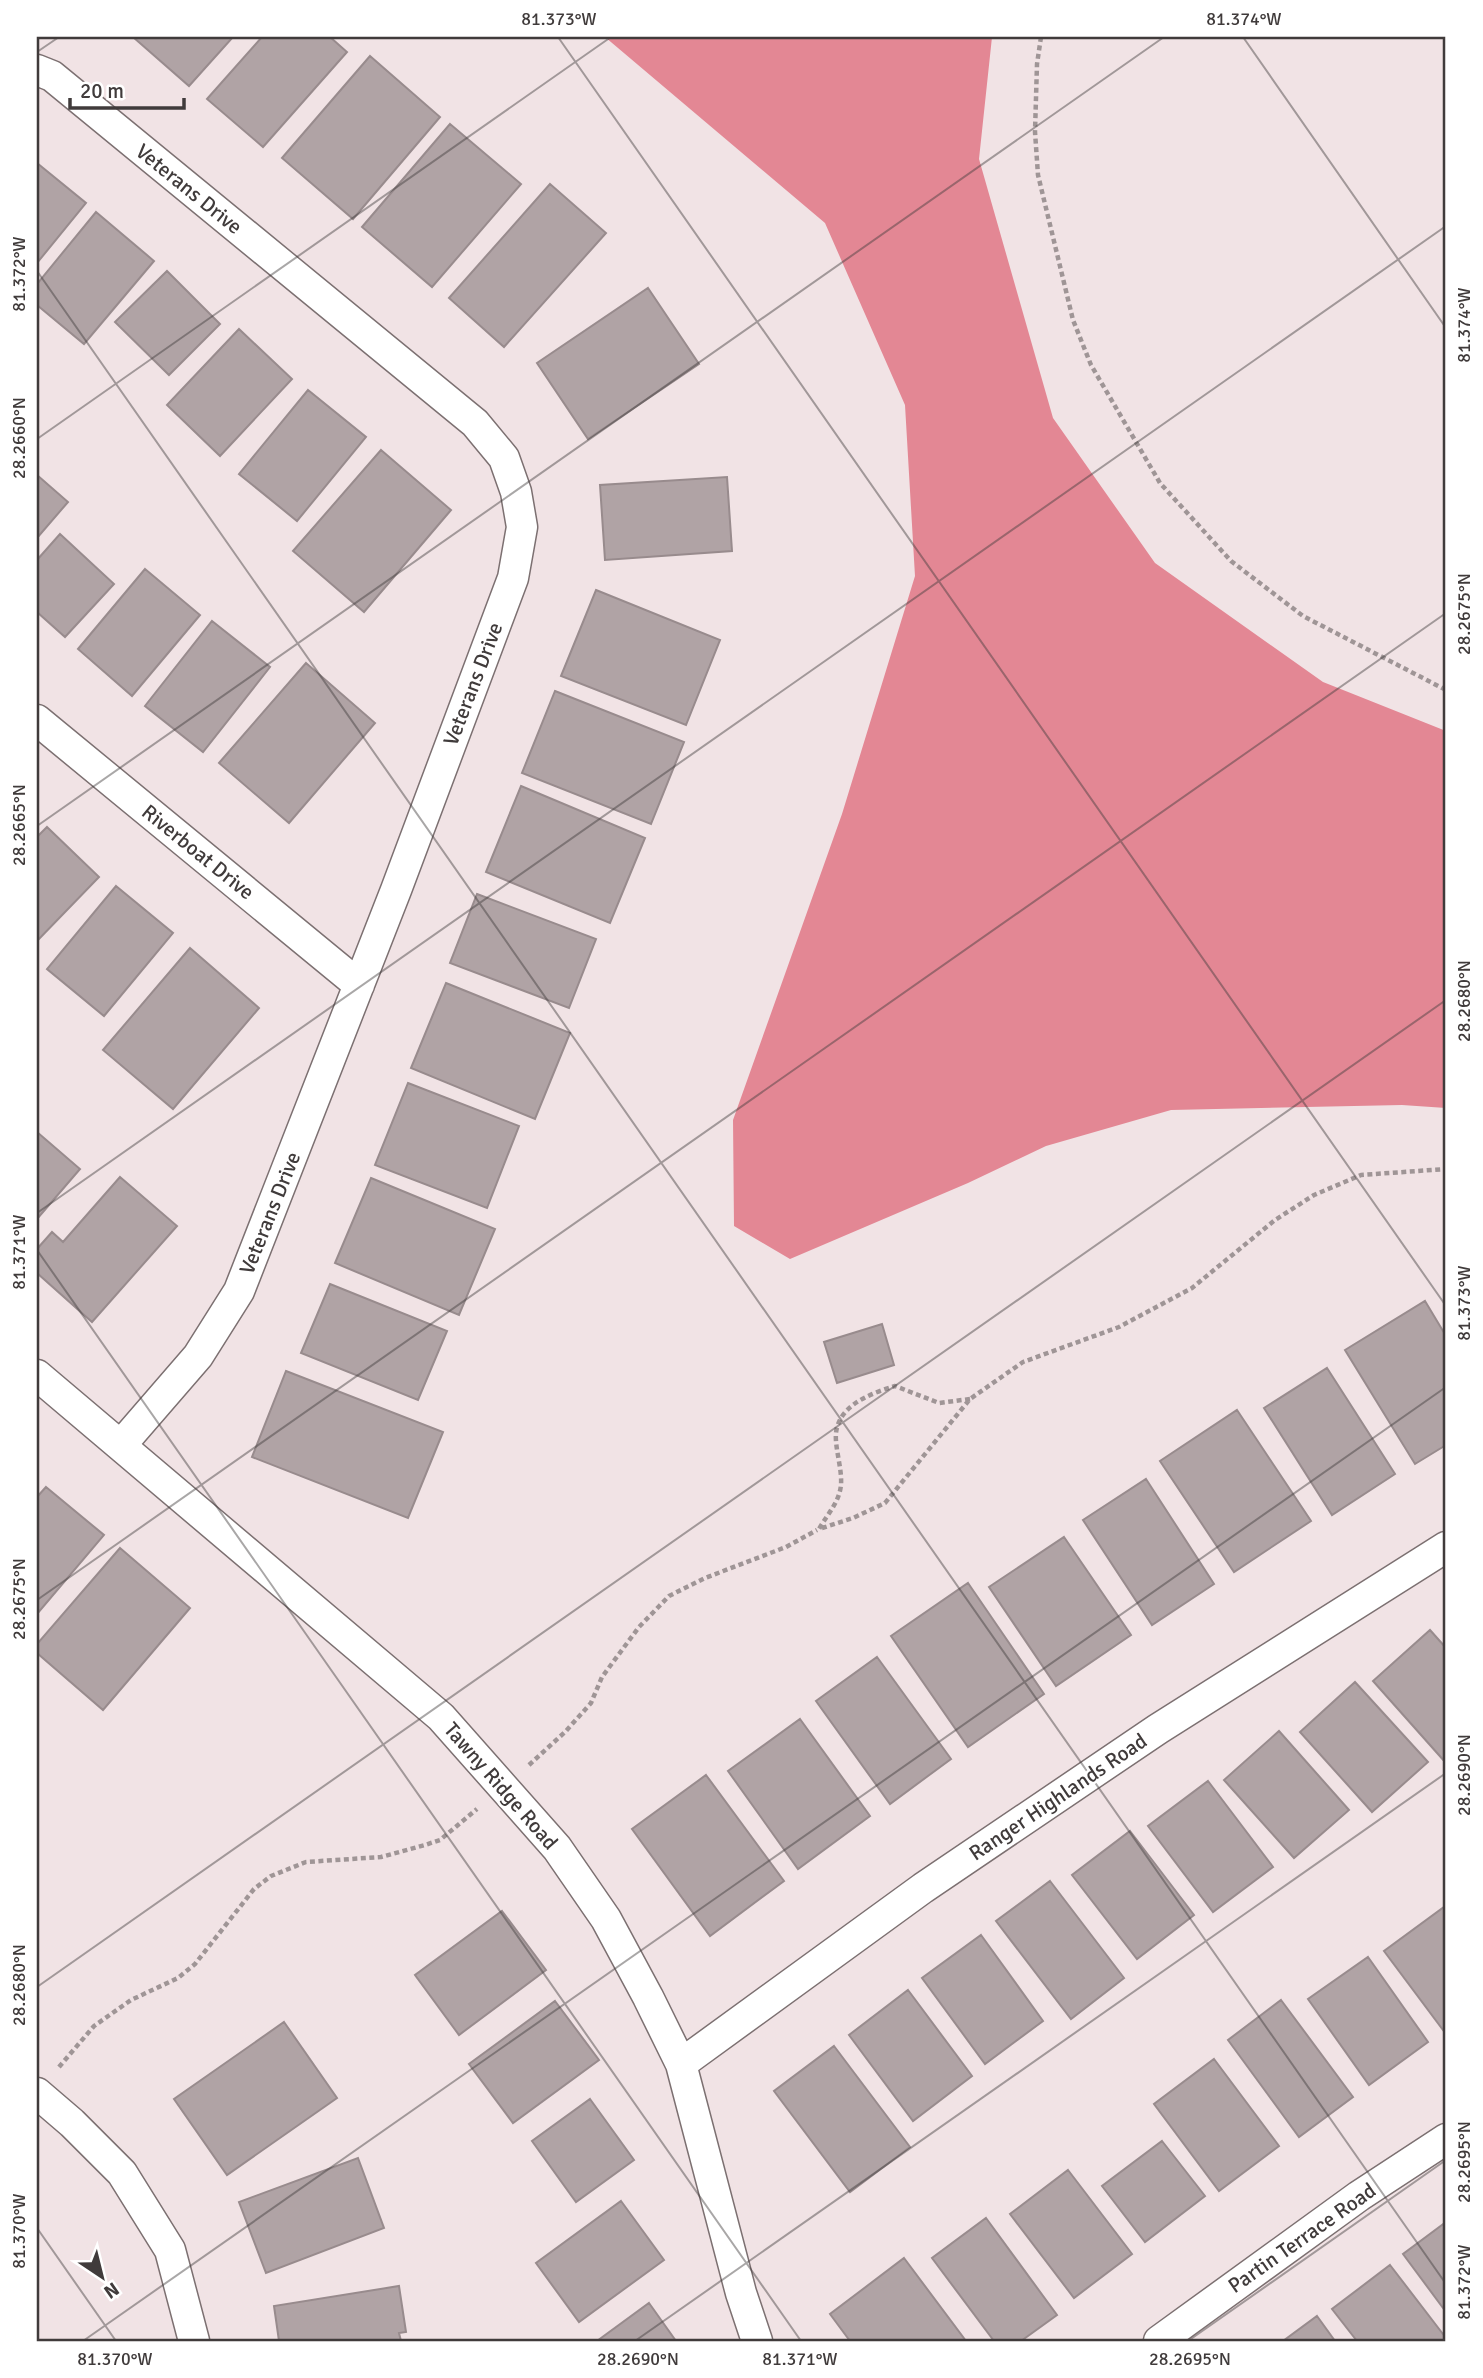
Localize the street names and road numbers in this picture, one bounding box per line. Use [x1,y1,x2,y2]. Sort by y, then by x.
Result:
street label: Veterans Drive [130,138,248,240]
street label: Veterans Drive [438,619,508,749]
street label: Riverboat Drive [137,799,259,905]
street label: Veterans Drive [234,1148,306,1278]
street label: Tawny Ridge Road [439,1717,563,1855]
street label: Ranger Highlands Road [964,1728,1152,1866]
street label: Partin Terrace Road [1223,2177,1381,2299]

